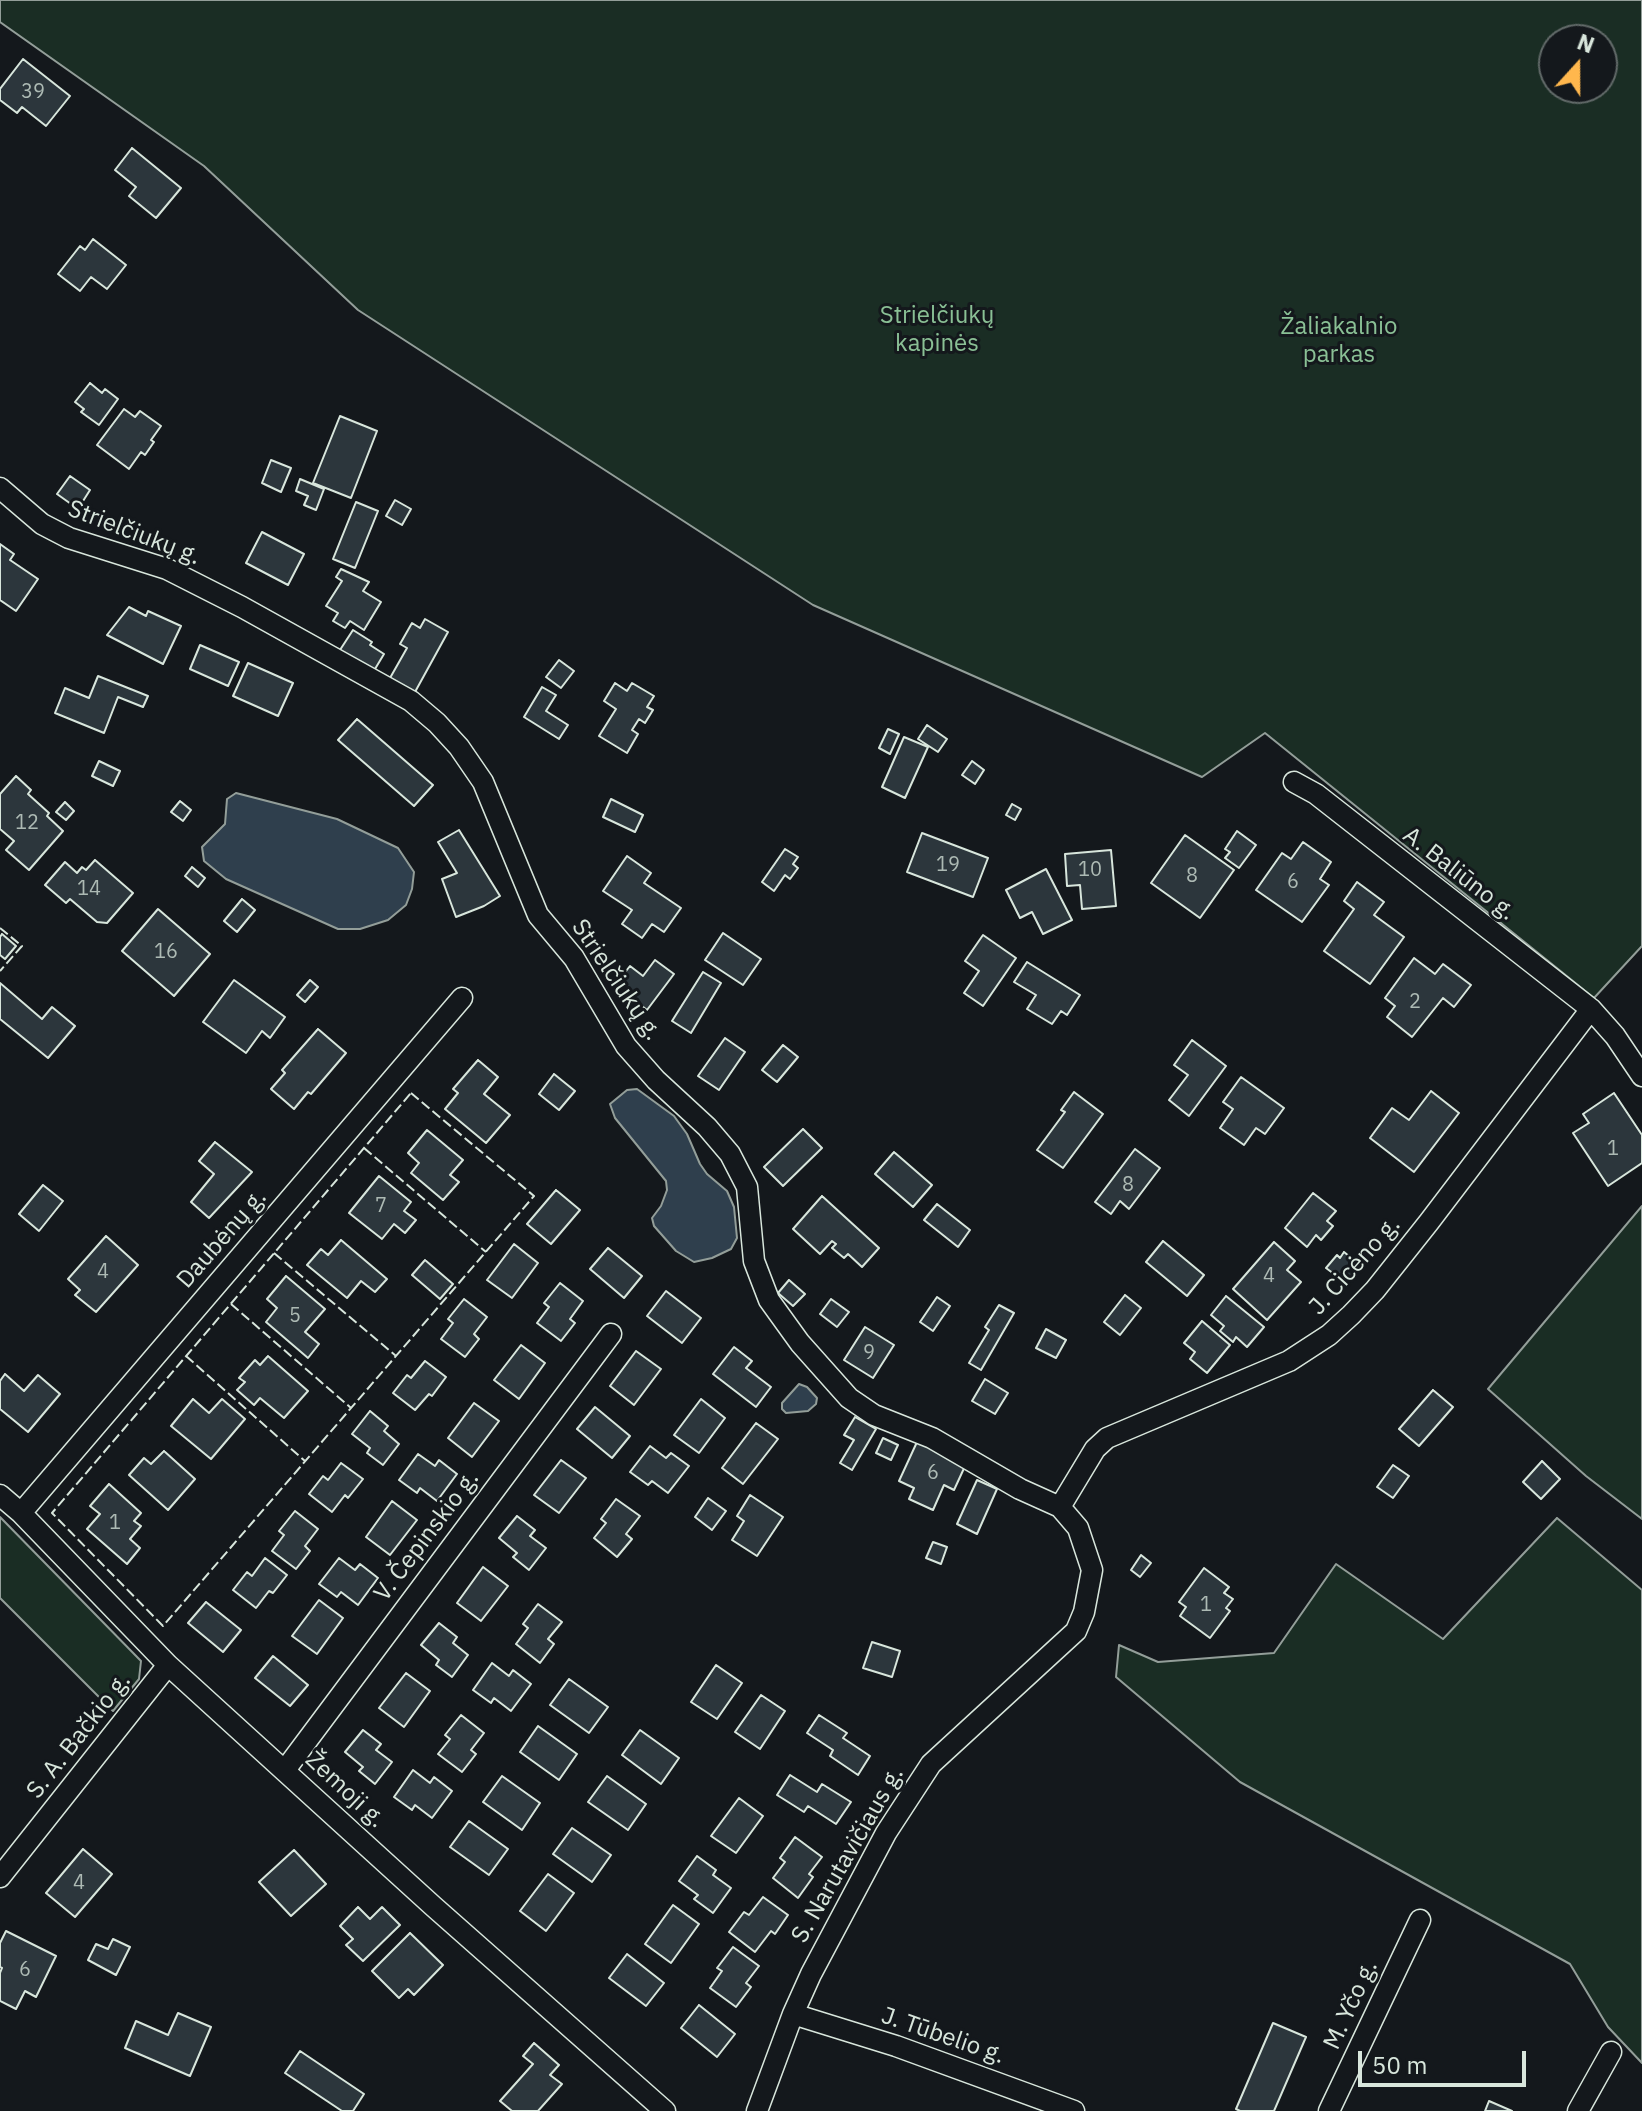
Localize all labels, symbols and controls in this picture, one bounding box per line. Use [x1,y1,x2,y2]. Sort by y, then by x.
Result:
north arrow [1538,24,1618,104]
text: N [1573,27,1599,59]
house number: 39 [21,80,45,104]
park label: Strielčiukų kapinės [880,302,994,358]
park label: Žaliakalnio parkas [1280,313,1398,369]
street label: Strielčiukų g. [64,495,204,571]
house number: 12 [15,811,39,835]
street label: A. Baliūno g. [1397,821,1521,927]
house number: 19 [936,853,960,877]
house number: 10 [1078,858,1102,882]
house number: 8 [1186,864,1198,888]
house number: 6 [1287,870,1299,894]
house number: 14 [77,877,101,901]
street label: Strielčiukų g. [565,914,667,1046]
house number: 16 [154,940,178,964]
house number: 2 [1409,990,1421,1014]
house number: 1 [1607,1137,1619,1161]
house number: 8 [1122,1173,1134,1197]
street label: Daubėnų g. [171,1183,273,1295]
house number: 7 [375,1194,387,1218]
street label: J. Cicėno g. [1303,1211,1407,1321]
house number: 4 [97,1260,109,1284]
house number: 4 [1263,1264,1275,1288]
house number: 5 [289,1304,301,1328]
house number: 9 [863,1341,875,1365]
house number: 6 [927,1461,939,1485]
street label: V. Čepinskio g. [369,1465,485,1607]
house number: 1 [109,1511,121,1535]
house number: 1 [1200,1593,1212,1617]
street label: S. A. Bačkio g. [21,1667,137,1805]
street label: Žemoji g. [299,1746,391,1834]
street label: S. Narutavičiaus g. [786,1762,910,1948]
house number: 4 [73,1871,85,1895]
street label: M. Yčo g. [1318,1956,1384,2054]
house number: 6 [19,1958,31,1982]
street label: J. Tūbelio g. [878,2001,1008,2071]
scale bar [1362,2035,1530,2085]
text: 50 m [1372,2049,1427,2081]

